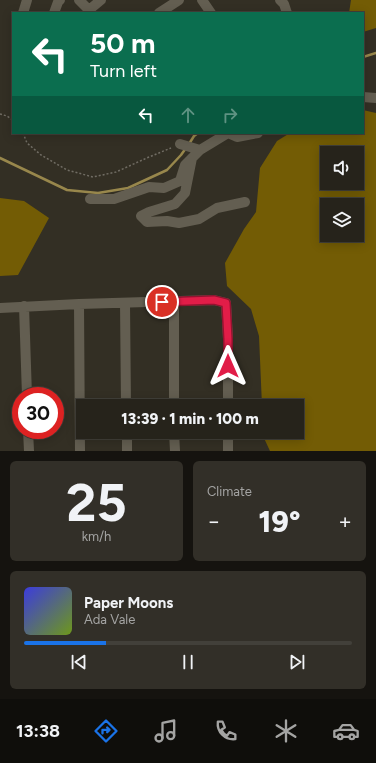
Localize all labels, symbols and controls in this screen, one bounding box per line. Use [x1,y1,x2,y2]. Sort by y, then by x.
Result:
text: 50 m [90,26,156,60]
icon: left [24,28,76,80]
text: Turn left [90,60,157,82]
icon: left [135,104,157,126]
icon: ahead [177,104,199,126]
icon: right [219,104,241,126]
map controls [320,146,364,242]
button: sound [320,146,364,190]
button: layers [320,198,364,242]
pin [145,285,179,319]
icon: arrive [151,291,173,313]
position arrow [207,345,249,387]
speed limit sign: 30 [12,387,64,439]
text: 13:39 · 1 min · 100 m [121,410,259,428]
text: 25 [66,472,127,534]
text: Climate [207,484,252,499]
text: 19° [259,503,300,540]
text: − [207,508,221,535]
text: + [338,508,352,535]
text: km/h [82,529,111,544]
text: Paper Moons [84,594,173,612]
text: Ada Vale [84,612,135,627]
icon: previous [68,651,90,673]
icon: pause [177,651,199,673]
icon: next [286,651,308,673]
icon: directions [92,717,120,745]
icon: music [152,717,180,745]
icon: phone [212,717,240,745]
icon: climate [272,717,300,745]
icon: car [332,717,360,745]
text: 13:38 [16,720,60,742]

